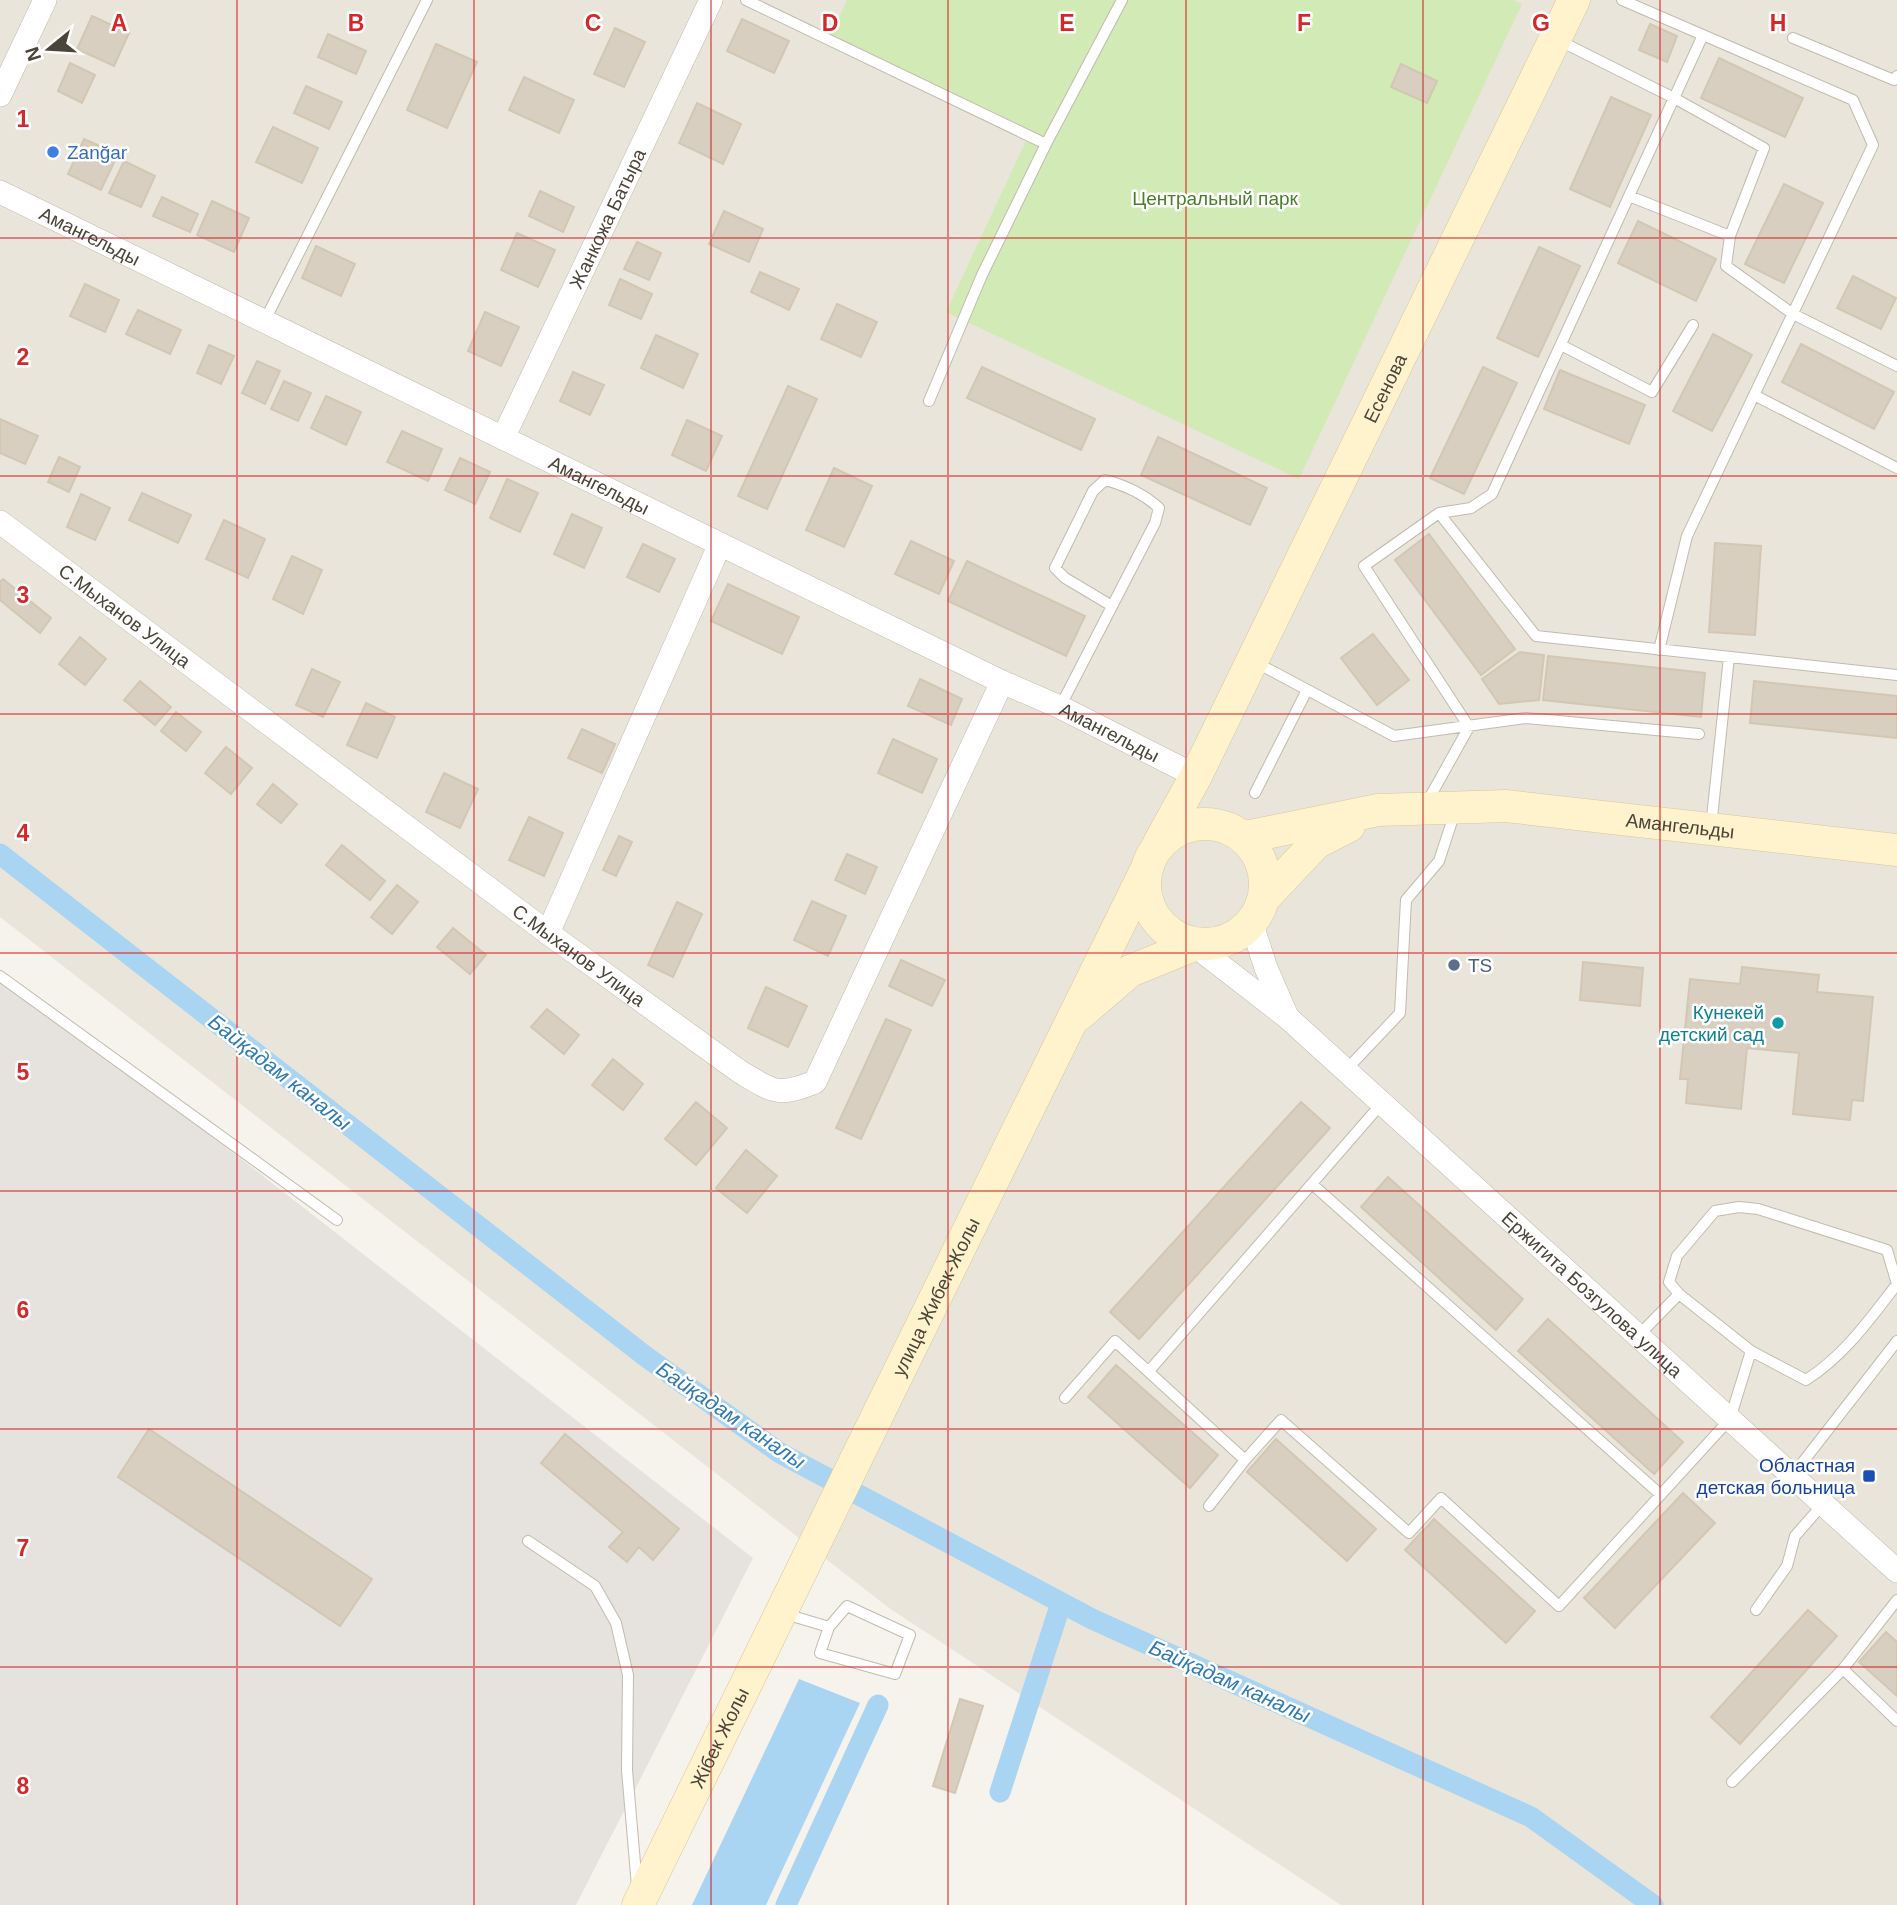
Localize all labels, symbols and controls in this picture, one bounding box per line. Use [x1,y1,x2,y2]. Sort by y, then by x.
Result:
text: A [111,10,127,36]
text: B [348,10,364,36]
text: C [585,10,601,36]
text: D [822,10,838,36]
text: E [1059,10,1075,36]
text: F [1297,10,1311,36]
text: G [1532,10,1550,36]
text: H [1770,10,1786,36]
north arrow [14,14,84,84]
text: N [21,44,45,64]
text: 1 [17,106,30,132]
place label: Zanğar [67,142,128,163]
marker: Zanğar [45,144,61,160]
street label: Жанкожа Батыра [565,145,650,292]
park label: Центральный парк [1132,188,1299,209]
street label: Амангельды [36,203,143,269]
text: 2 [17,344,29,370]
street label: Есенова [1359,350,1411,426]
street label: Амангельды [546,452,653,518]
street label: С.Мыханов Улица [55,560,195,672]
text: 3 [17,582,29,608]
street label: Амангельды [1056,698,1163,766]
street label: Амангельды [1625,809,1735,842]
text: 4 [17,820,30,846]
street label: С.Мыханов Улица [509,900,650,1011]
place label: TS [1468,955,1492,976]
marker: TS [1446,957,1462,973]
place label: Кунекей детский сад [1659,1002,1764,1045]
water label: Байқадам каналы [204,1009,356,1135]
marker: Кунекей детский сад [1770,1015,1786,1031]
text: 5 [17,1059,30,1085]
street label: Ержигита Бозгулова улица [1498,1207,1687,1382]
street label: улица Жибек-Жолы [888,1214,984,1380]
text: 6 [17,1297,29,1323]
water label: Байқадам каналы [652,1357,810,1473]
place label: Областная детская больница [1697,1455,1855,1498]
marker: Областная детская больница [1861,1468,1877,1484]
text: 7 [17,1535,29,1561]
water label: Байқадам каналы [1146,1635,1315,1727]
street label: Жібек Жолы [686,1684,753,1791]
text: 8 [17,1773,30,1799]

